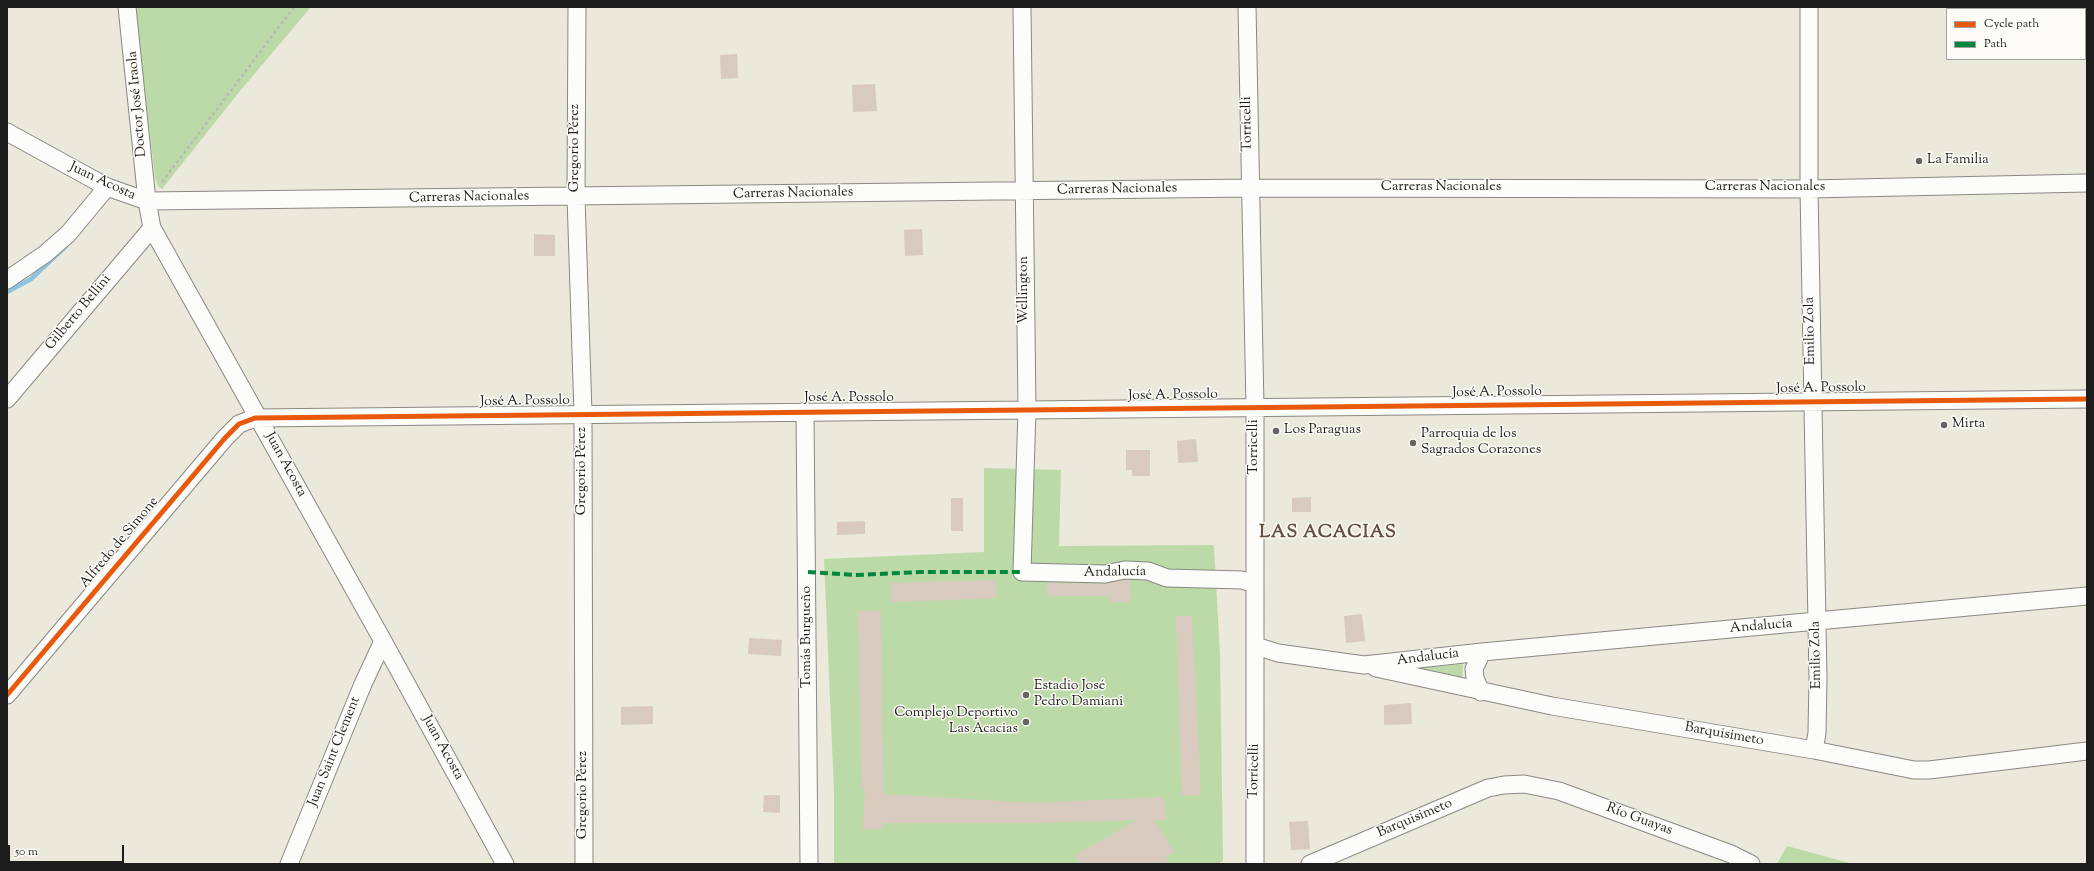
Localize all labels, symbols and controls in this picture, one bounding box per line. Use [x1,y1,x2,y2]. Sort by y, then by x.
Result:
legend [1946,8,2086,60]
text: Cycle path [1984,15,2039,33]
text: Path [1984,35,2007,53]
street label: Doctor José Iraola [125,50,151,158]
street label: Torricelli [1239,96,1257,152]
street label: Gregorio Pérez [568,104,584,192]
place label: La Familia [1927,153,1989,169]
marker: La Familia [1914,156,1924,166]
street label: Juan Acosta [66,159,138,205]
street label: Carreras Nacionales [1381,180,1501,196]
street label: Carreras Nacionales [1705,180,1825,196]
street label: Carreras Nacionales [1057,181,1177,199]
street label: Carreras Nacionales [733,185,853,203]
street label: Carreras Nacionales [409,189,529,207]
street label: Wellington [1017,256,1033,324]
street label: Gilberto Bellini [42,272,116,354]
street label: Emilio Zola [1802,297,1820,365]
street label: José A. Possolo [1776,380,1866,398]
street label: José A. Possolo [1452,384,1542,402]
street label: José A. Possolo [1128,387,1218,405]
street label: José A. Possolo [804,391,894,407]
street label: José A. Possolo [480,393,570,411]
place label: Mirta [1952,417,1985,433]
street label: Torricelli [1247,419,1263,475]
marker: Mirta [1939,420,1949,430]
place label: Los Paraguas [1284,423,1361,439]
marker: Los Paraguas [1271,426,1281,436]
street label: Gregorio Pérez [575,427,591,515]
place label: Parroquia de los Sagrados Corazones [1421,427,1541,460]
street label: Juan Acosta [260,430,310,500]
marker: Parroquia de los Sagrados Corazones [1408,438,1418,448]
street label: Alfredo de Simone [77,494,163,592]
district label: LAS ACACIAS [1259,523,1397,545]
street label: Andalucía [1084,564,1146,582]
street label: Tomás Burgueño [800,586,816,688]
street label: Andalucía [1729,616,1793,638]
street label: Emilio Zola [1808,621,1826,689]
street label: Andalucía [1396,646,1460,670]
place label: Estadio José Pedro Damiani [1034,679,1123,712]
marker: Estadio José Pedro Damiani [1021,690,1031,700]
street label: Juan Saint Clement [305,695,365,809]
place label: Complejo Deportivo Las Acacias [894,706,1018,738]
street label: Juan Acosta [417,713,467,783]
marker: Complejo Deportivo Las Acacias [1021,717,1031,727]
street label: Barquisimeto [1683,720,1765,750]
street label: Torricelli [1246,743,1264,799]
street label: Gregorio Pérez [576,751,592,839]
street label: Barquisimeto [1375,796,1455,842]
street label: Río Guayas [1604,800,1674,840]
scale bar [10,837,126,863]
text: 50 m [15,843,38,861]

